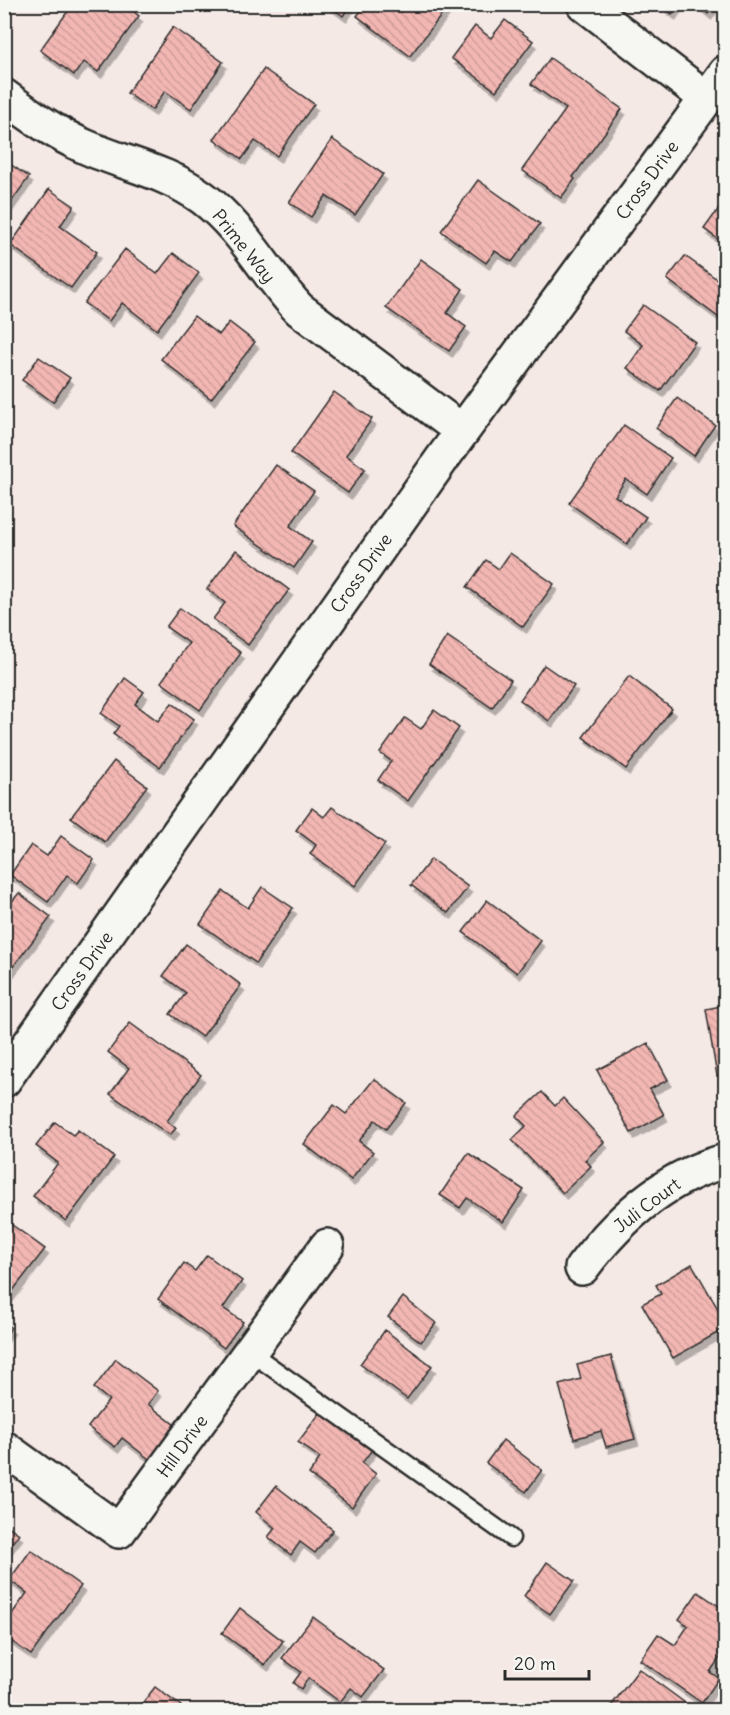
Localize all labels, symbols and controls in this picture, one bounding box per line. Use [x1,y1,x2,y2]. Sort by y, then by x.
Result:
street label: Cross Drive [611,136,683,224]
street label: Prime Way [207,205,281,287]
street label: Cross Drive [325,529,397,617]
street label: Cross Drive [46,927,118,1015]
street label: Juli Court [609,1172,685,1238]
street label: Hill Drive [152,1410,212,1482]
scale bar [505,1643,589,1681]
text: 20 m [514,1652,556,1675]

